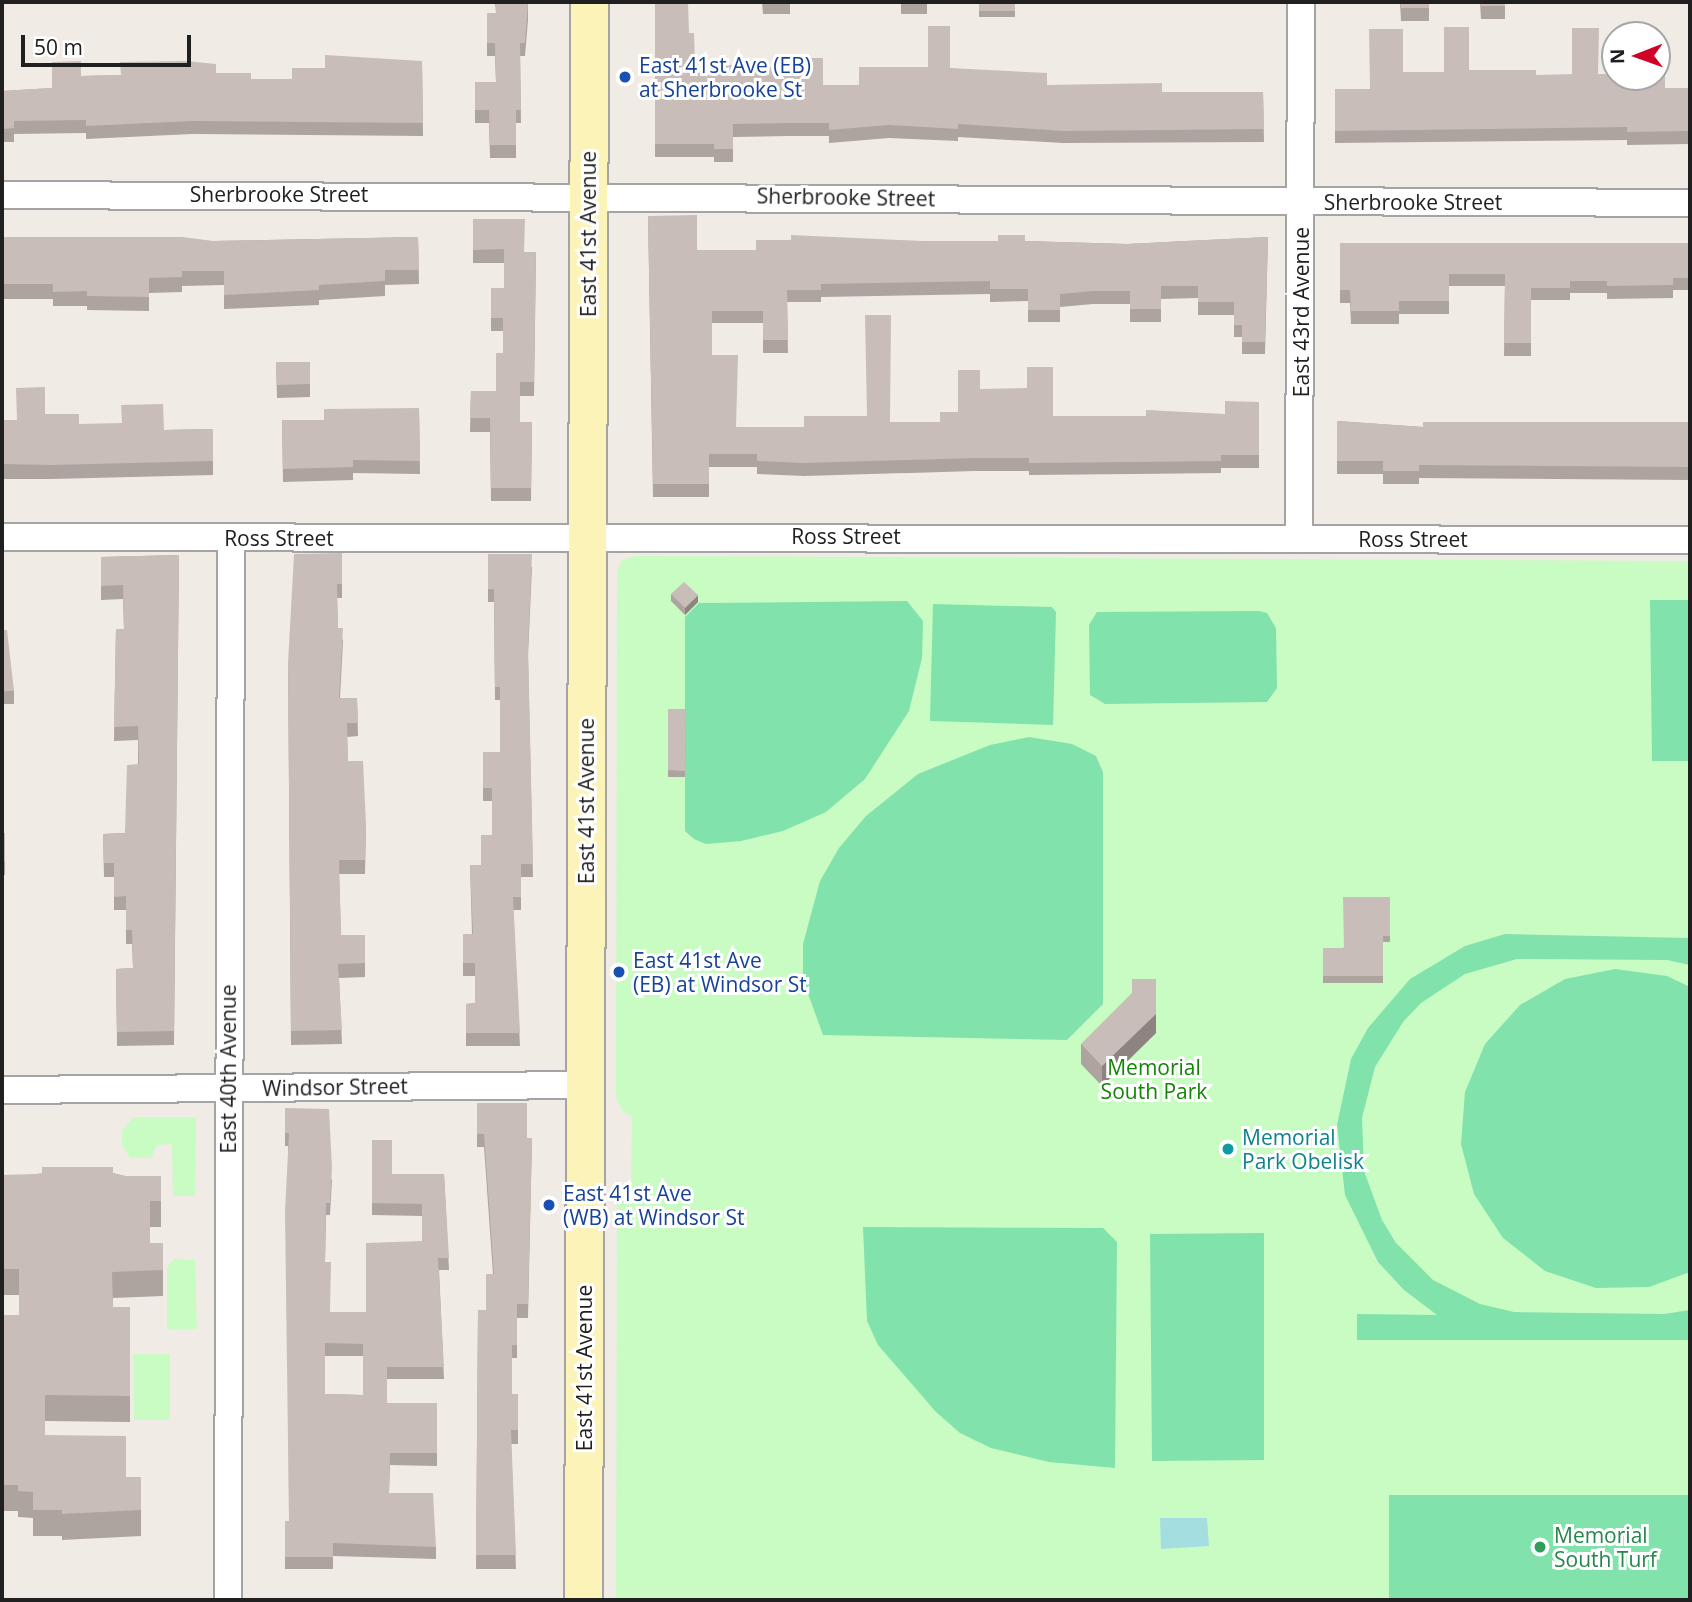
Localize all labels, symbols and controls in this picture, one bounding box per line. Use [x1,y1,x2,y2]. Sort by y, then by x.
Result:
scale bar [24,21,194,65]
north arrow [1601,21,1671,91]
text: 50 m [34,33,83,61]
text: N [1604,48,1630,64]
place label: East 41st Ave (EB) at Sherbrooke St [639,52,811,102]
marker: East 41st Ave (EB) at Sherbrooke St [617,69,633,85]
street label: East 41st Avenue [575,151,601,317]
street label: Sherbrooke Street [190,181,368,207]
street label: Sherbrooke Street [757,183,935,211]
street label: Sherbrooke Street [1324,189,1502,215]
street label: East 43rd Avenue [1288,227,1314,397]
street label: Ross Street [791,523,901,549]
street label: Ross Street [224,525,334,551]
street label: Ross Street [1358,526,1468,552]
street label: East 41st Avenue [573,718,599,884]
place label: East 41st Ave (EB) at Windsor St [633,947,807,997]
marker: East 41st Ave (EB) at Windsor St [611,964,627,980]
street label: East 40th Avenue [215,984,241,1154]
park label: Memorial South Park [1101,1054,1207,1104]
street label: Windsor Street [262,1073,408,1101]
place label: Memorial Park Obelisk [1242,1124,1364,1174]
marker: Memorial Park Obelisk [1220,1141,1236,1157]
place label: East 41st Ave (WB) at Windsor St [563,1180,745,1230]
marker: East 41st Ave (WB) at Windsor St [541,1197,557,1213]
street label: East 41st Avenue [571,1285,597,1451]
place label: Memorial South Turf [1554,1522,1657,1572]
marker: Memorial South Turf [1532,1539,1548,1555]

